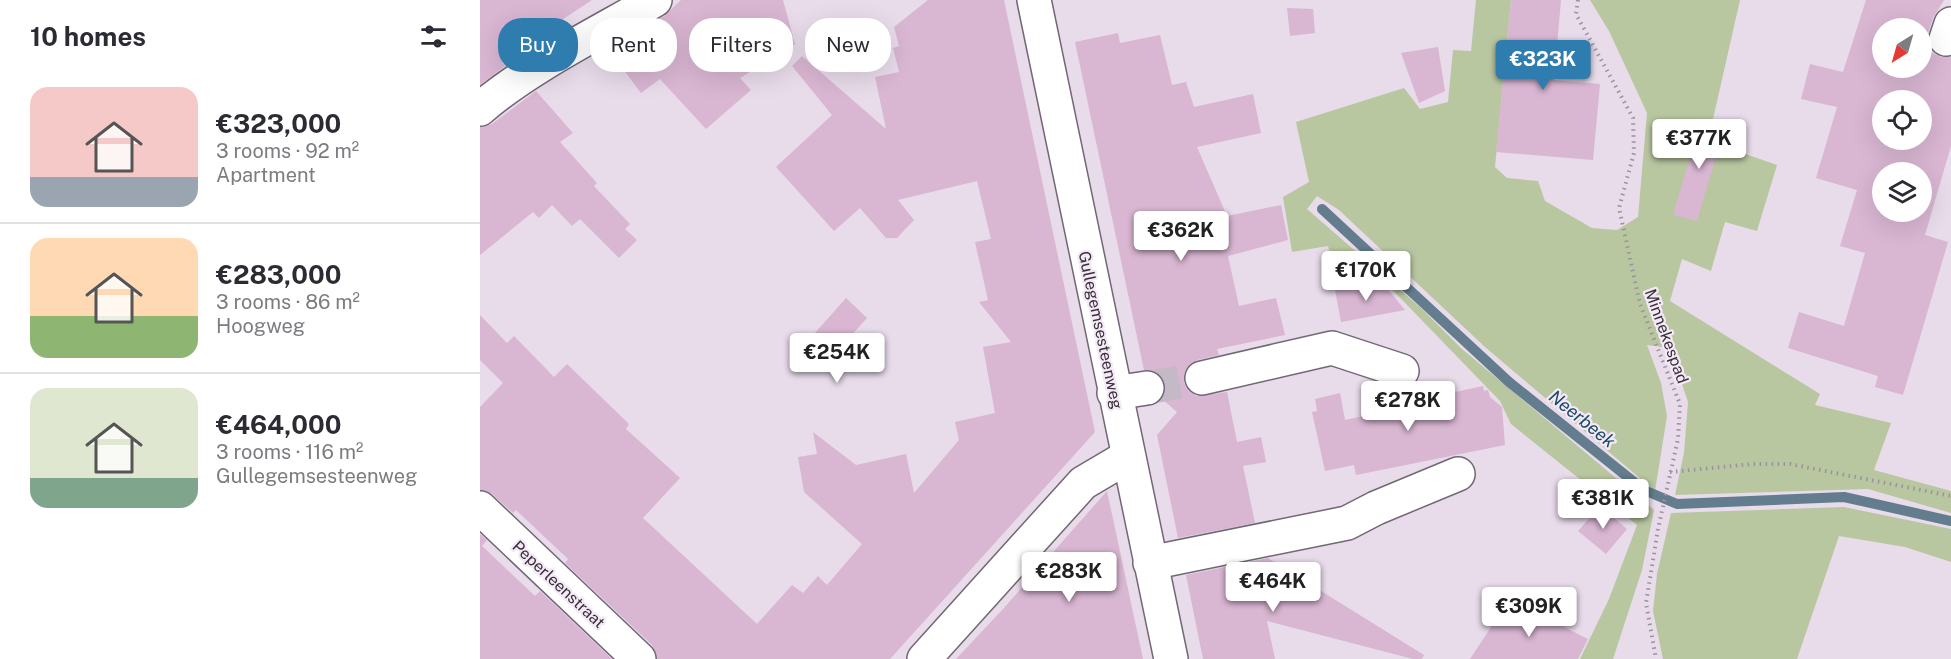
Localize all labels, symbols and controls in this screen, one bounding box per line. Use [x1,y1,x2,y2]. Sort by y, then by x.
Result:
chip: Buy [498,18,578,72]
chip: Rent [590,18,677,72]
chip: Filters [689,18,793,72]
chip: New [805,18,891,72]
north arrow [1872,18,1932,78]
map controls [1872,18,1932,222]
icon: filters [417,20,450,53]
text: 10 homes [30,21,146,52]
pin: €323K [1501,40,1585,91]
text: €323K [1510,47,1576,71]
button: locate [1872,90,1932,150]
text: €323,000 [216,108,341,139]
icon: home [78,111,150,183]
pin: €377K [1657,119,1741,170]
text: €377K [1666,126,1732,150]
text: 3 rooms · 92 m² [216,139,359,163]
button: layers [1872,162,1932,222]
text: Apartment [216,163,316,187]
pin: €362K [1139,211,1223,262]
text: €362K [1148,218,1214,242]
street label: Gullegemsesteenweg [1074,249,1127,411]
pin: €170K [1324,251,1408,302]
text: €170K [1335,258,1397,282]
text: €283,000 [216,259,341,290]
icon: home [78,262,150,334]
street label: Minnekespad [1641,286,1692,386]
text: 3 rooms · 86 m² [216,290,360,314]
text: Hoogweg [216,314,305,338]
pin: €254K [795,333,879,384]
text: €254K [804,340,870,364]
pin: €278K [1366,381,1450,432]
water label: Neerbeek [1545,386,1620,452]
text: €278K [1375,388,1441,412]
text: €464,000 [216,409,341,440]
icon: home [78,412,150,484]
text: 3 rooms · 116 m² [216,440,363,464]
text: Gullegemsesteenweg [216,464,417,488]
pin: €381K [1561,479,1645,530]
text: €381K [1572,486,1634,510]
street label: Peperleenstraat [509,537,609,632]
pin: €283K [1027,552,1111,603]
text: €283K [1036,559,1102,583]
pin: €464K [1231,562,1315,613]
text: €464K [1240,569,1306,593]
pin: €309K [1487,587,1571,638]
text: €309K [1496,594,1562,618]

